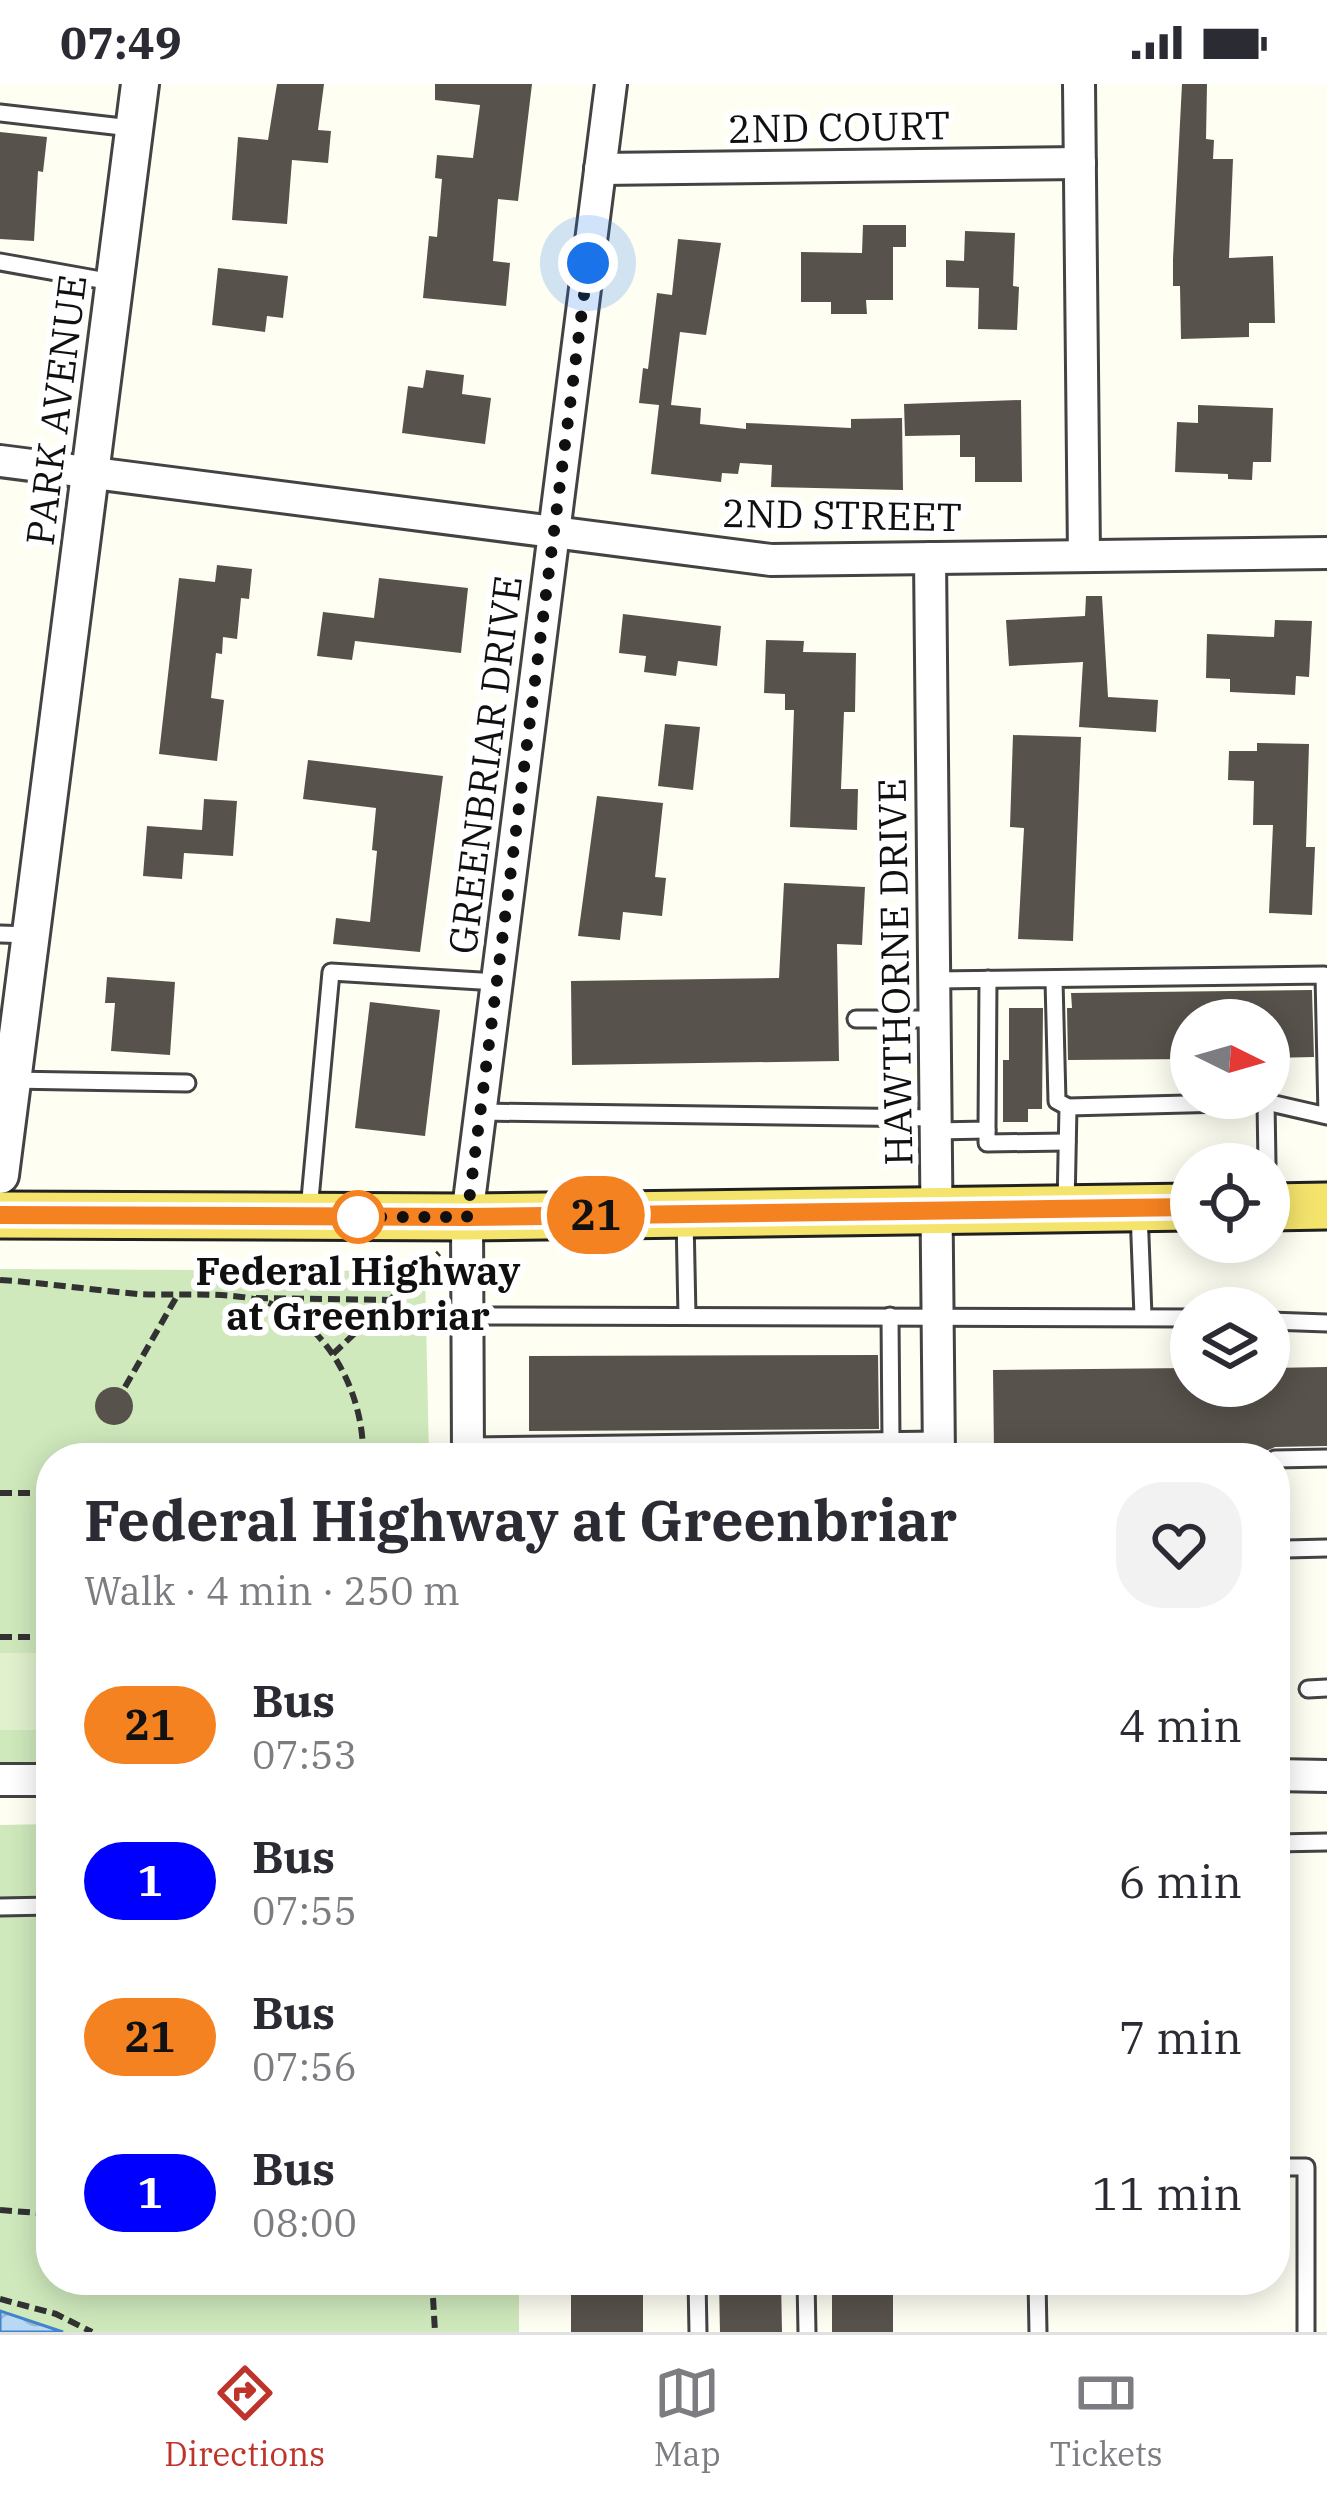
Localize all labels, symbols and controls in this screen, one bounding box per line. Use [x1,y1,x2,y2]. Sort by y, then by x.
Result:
text: 07:49 [60,13,182,71]
street label: 2ND COURT [727,99,951,154]
your location [558,233,618,293]
street label: PARK AVENUE [14,272,97,548]
street label: 2ND STREET [722,487,962,542]
street label: GREENBRIAR DRIVE [436,573,533,957]
street label: HAWTHORNE DRIVE [866,778,923,1166]
north arrow [1170,999,1290,1119]
map controls [1170,999,1290,1407]
button: locate [1170,1143,1290,1263]
line badge: 21 [542,1176,650,1254]
text: 21 [571,1187,621,1242]
marker: Federal Highway at Greenbriar [333,1192,383,1242]
place label: Federal Highway at Greenbriar [196,1245,520,1341]
button: layers [1170,1287,1290,1407]
button: heart [1116,1482,1242,1608]
text: Federal Highway at Greenbriar [84,1483,957,1557]
text: Walk · 4 min · 250 m [84,1565,460,1616]
text: Bus [252,1671,335,1729]
text: 4 min [1119,1696,1242,1754]
text: 21 [125,1697,175,1752]
text: 07:53 [252,1729,357,1780]
text: Bus [252,1827,335,1885]
text: 6 min [1119,1852,1242,1910]
text: 1 [137,1853,163,1908]
text: 07:55 [252,1885,357,1936]
text: Bus [252,1983,335,2041]
text: 7 min [1119,2008,1242,2066]
text: 21 [125,2009,175,2064]
text: 07:56 [252,2041,357,2092]
text: Bus [252,2139,335,2197]
text: 11 min [1092,2164,1242,2222]
text: 1 [137,2165,163,2220]
text: 08:00 [252,2197,357,2248]
tab: Directions [164,2360,325,2475]
tab: Map [654,2360,721,2475]
tab: Tickets [1050,2360,1163,2475]

